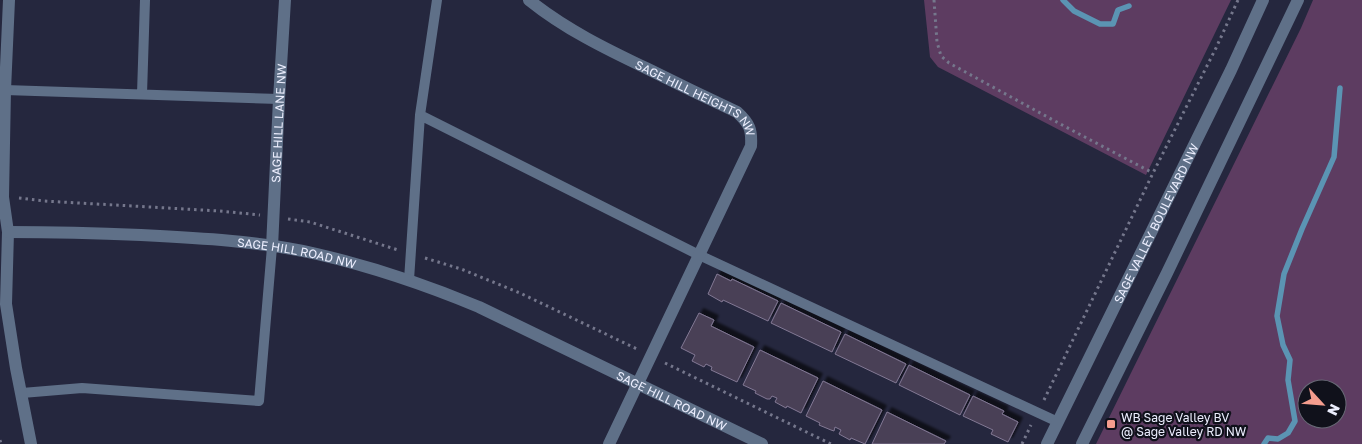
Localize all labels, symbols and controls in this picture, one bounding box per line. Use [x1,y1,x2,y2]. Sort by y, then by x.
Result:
street label: SAGE HILL HEIGHTS NW [633,57,759,138]
street label: SAGE HILL LANE NW [268,63,289,183]
street label: SAGE VALLEY BOULEVARD NW [1110,140,1201,306]
street label: SAGE HILL ROAD NW [237,234,358,271]
street label: SAGE HILL ROAD NW [614,367,730,434]
north arrow [1297,379,1347,429]
text: N [1324,401,1344,418]
place label: WB Sage Valley BV @ Sage Valley RD NW [1121,410,1247,439]
marker: WB Sage Valley BV @ Sage Valley RD NW [1105,418,1117,430]

